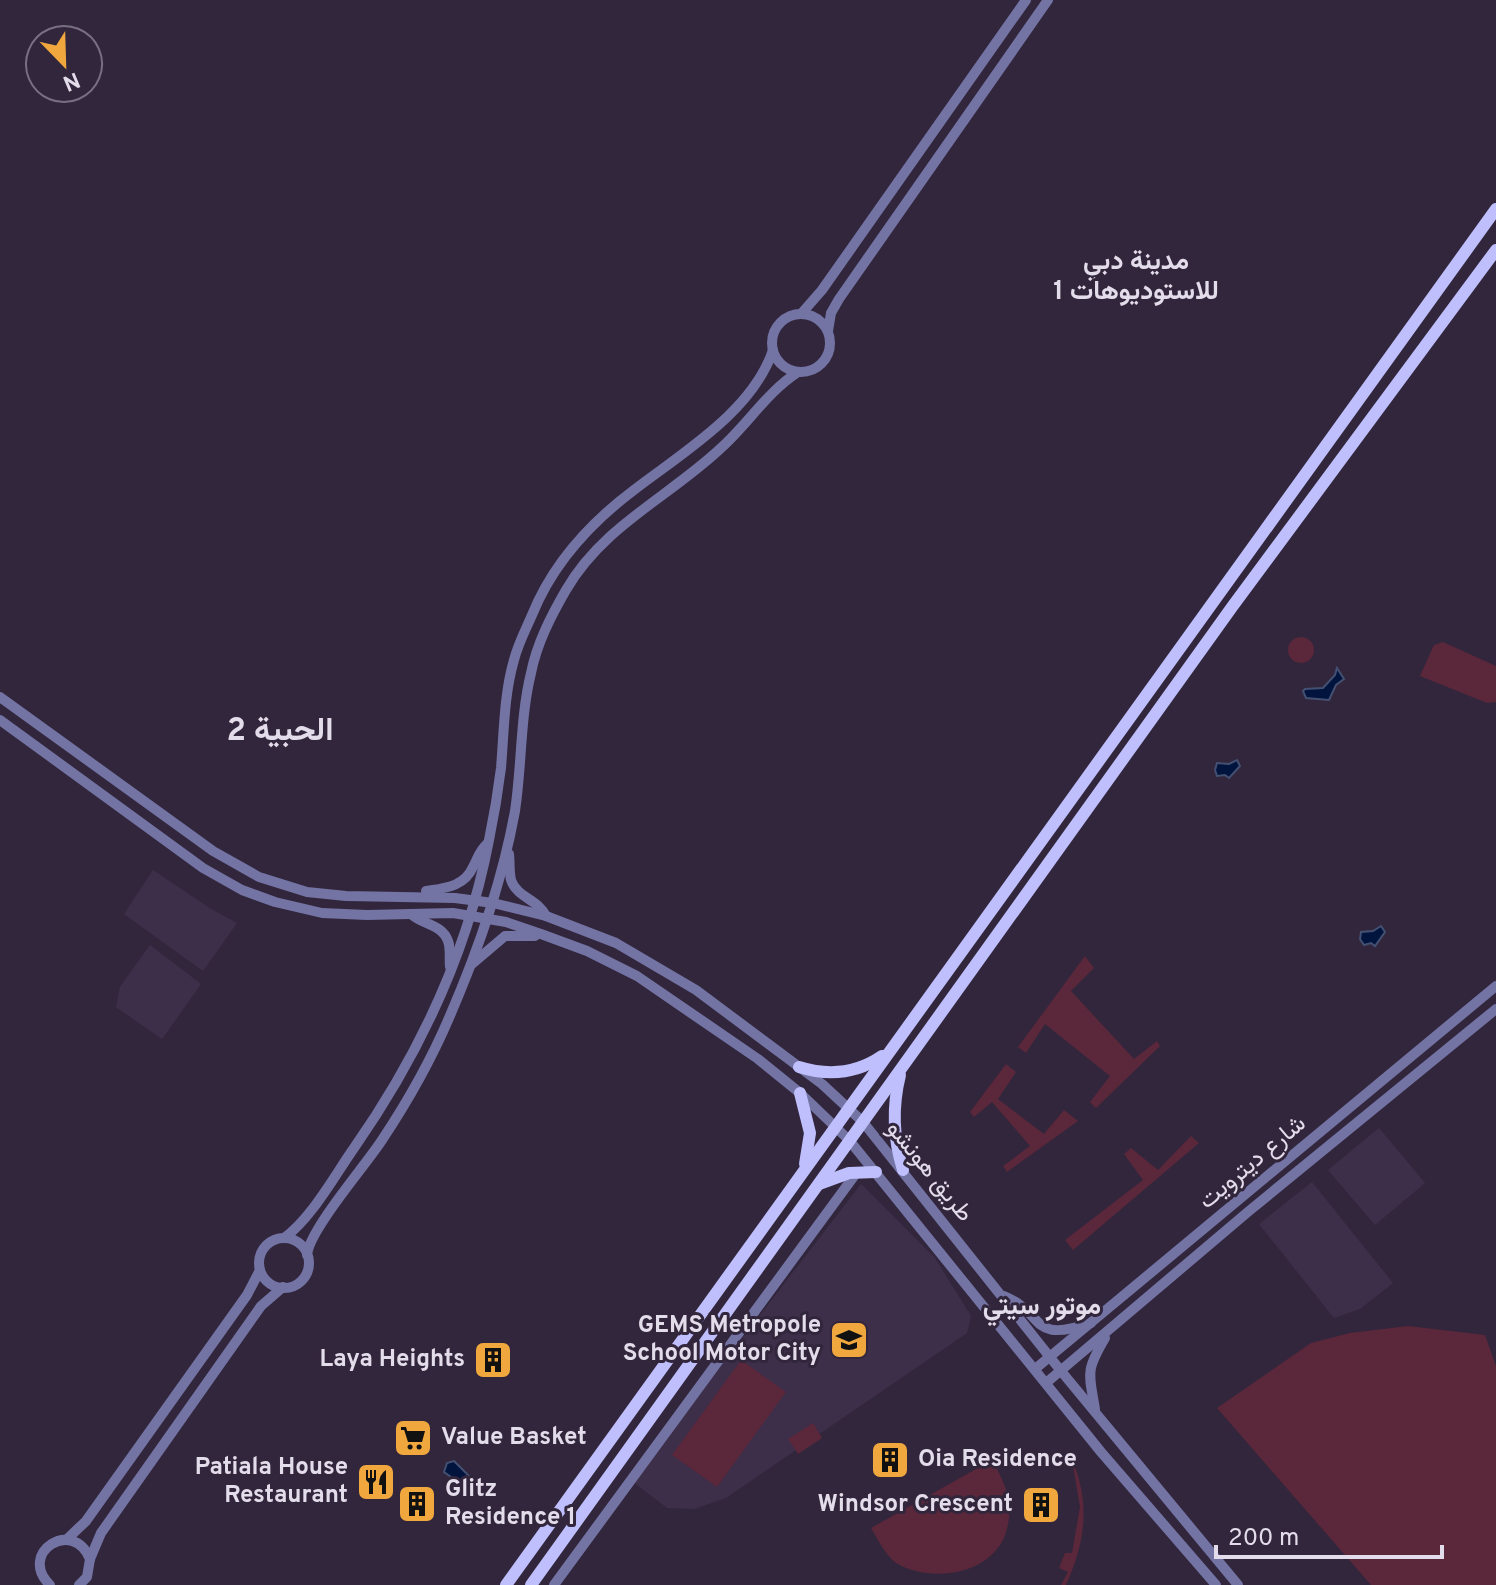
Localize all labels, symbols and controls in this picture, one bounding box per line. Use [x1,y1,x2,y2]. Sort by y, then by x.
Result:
north arrow [24,24,104,104]
text: N [58,65,83,96]
district label: مدينة دبي للاستوديوهات 1 [1053,246,1219,309]
district label: الحبية 2 [226,712,334,752]
street label: شارع ديترويت [1193,1109,1313,1217]
street label: طريق هونشو [879,1115,979,1229]
district label: موتور سيتي [983,1291,1101,1327]
place label: GEMS Metropole School Motor City [623,1311,821,1369]
school or university icon: GEMS Metropole School Motor City [828,1319,870,1361]
building icon: Laya Heights [472,1339,514,1381]
place label: Laya Heights [320,1345,465,1375]
supermarket icon: Value Basket [392,1417,434,1459]
place label: Value Basket [441,1423,587,1453]
building icon: Oia Residence [869,1439,911,1481]
place label: Oia Residence [918,1445,1077,1475]
place label: Patiala House Restaurant [195,1453,348,1511]
restaurant icon: Patiala House Restaurant [355,1461,397,1503]
place label: Glitz Residence 1 [445,1475,576,1533]
building icon: Glitz Residence 1 [396,1483,438,1525]
building icon: Windsor Crescent [1020,1484,1062,1526]
place label: Windsor Crescent [818,1490,1013,1520]
scale bar [1216,1509,1442,1559]
text: 200 m [1228,1524,1299,1554]

